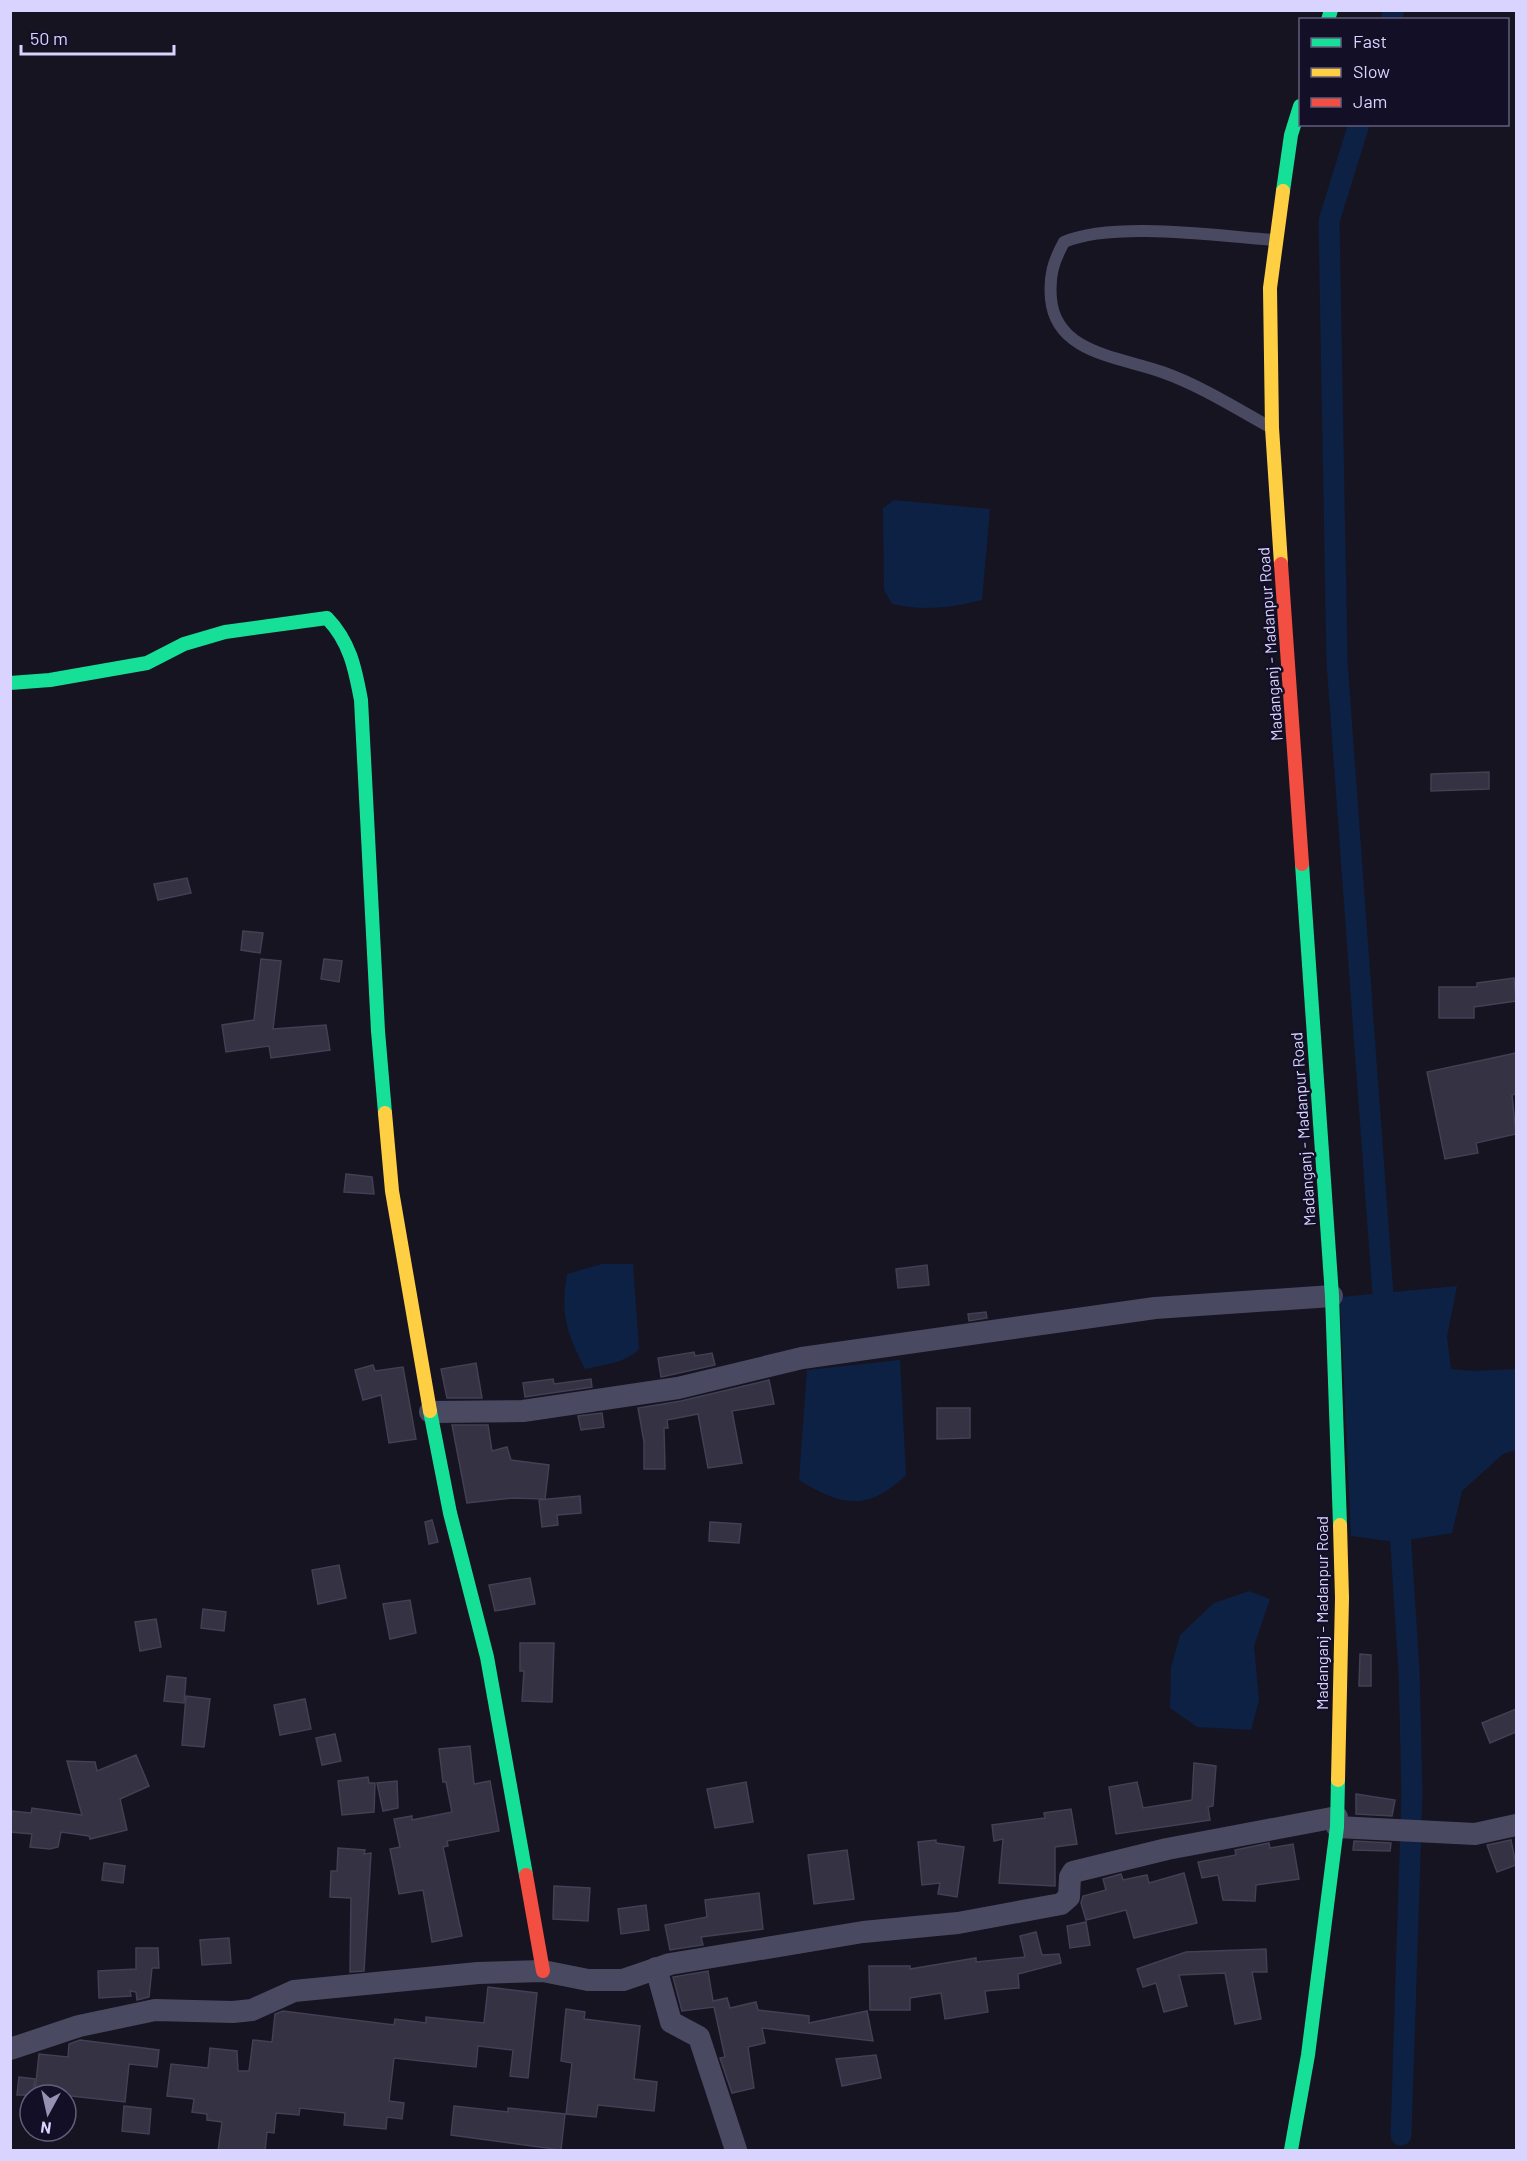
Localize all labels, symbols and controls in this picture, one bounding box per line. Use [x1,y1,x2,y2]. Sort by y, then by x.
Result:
scale bar [21,18,174,56]
legend [1299,18,1509,126]
text: 50 m [30,27,68,49]
text: Fast [1353,30,1387,52]
text: Slow [1353,60,1390,82]
text: Jam [1353,90,1387,112]
street label: Madanganj - Madanpur Road [1253,547,1286,742]
street label: Madanganj - Madanpur Road [1286,1032,1319,1227]
street label: Madanganj - Madanpur Road [1312,1516,1331,1710]
north arrow [18,2083,78,2143]
text: N [39,2118,52,2138]

